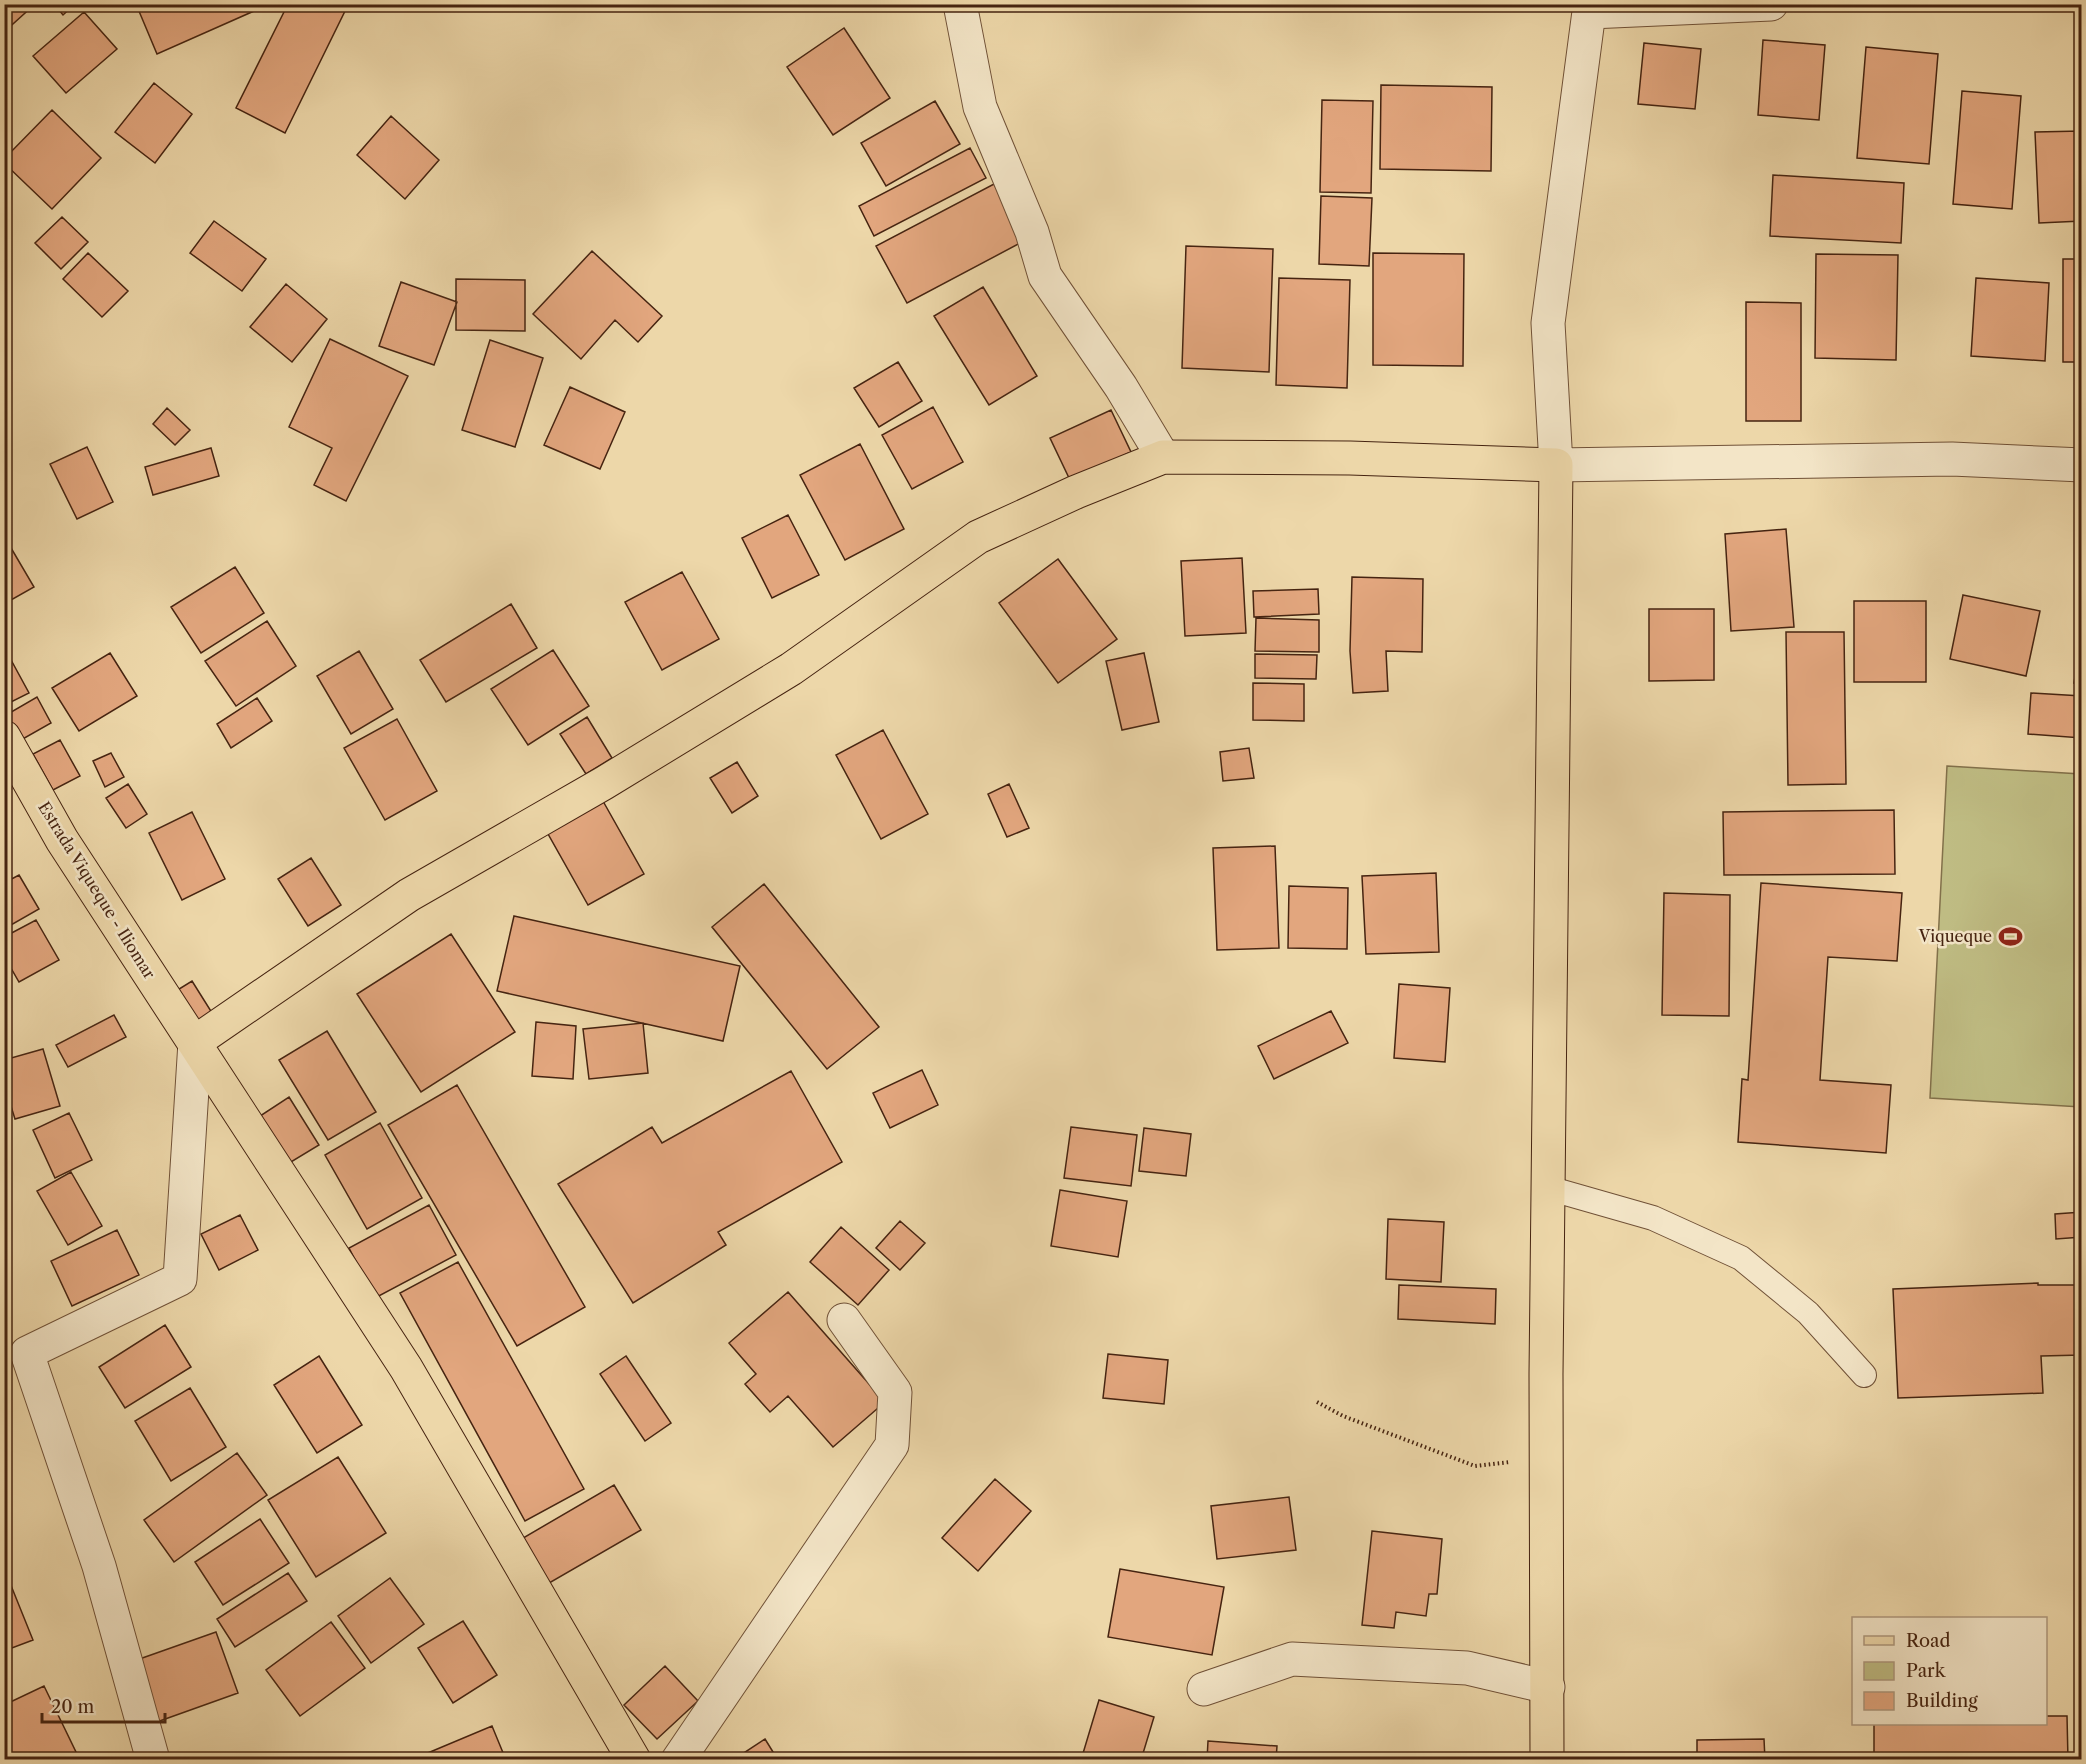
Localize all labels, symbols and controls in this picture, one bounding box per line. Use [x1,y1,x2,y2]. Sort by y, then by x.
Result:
street label: Estrada Viqueque - Iliomar [34,798,160,982]
sports icon: Viqueque [1997,923,2023,949]
place label: Viqueque [1918,926,1992,946]
legend [1852,1617,2047,1725]
text: Road [1906,1630,1951,1652]
text: Park [1906,1660,1947,1682]
scale bar [42,1686,165,1724]
text: Building [1906,1690,1978,1712]
text: 20 m [51,1696,95,1718]

